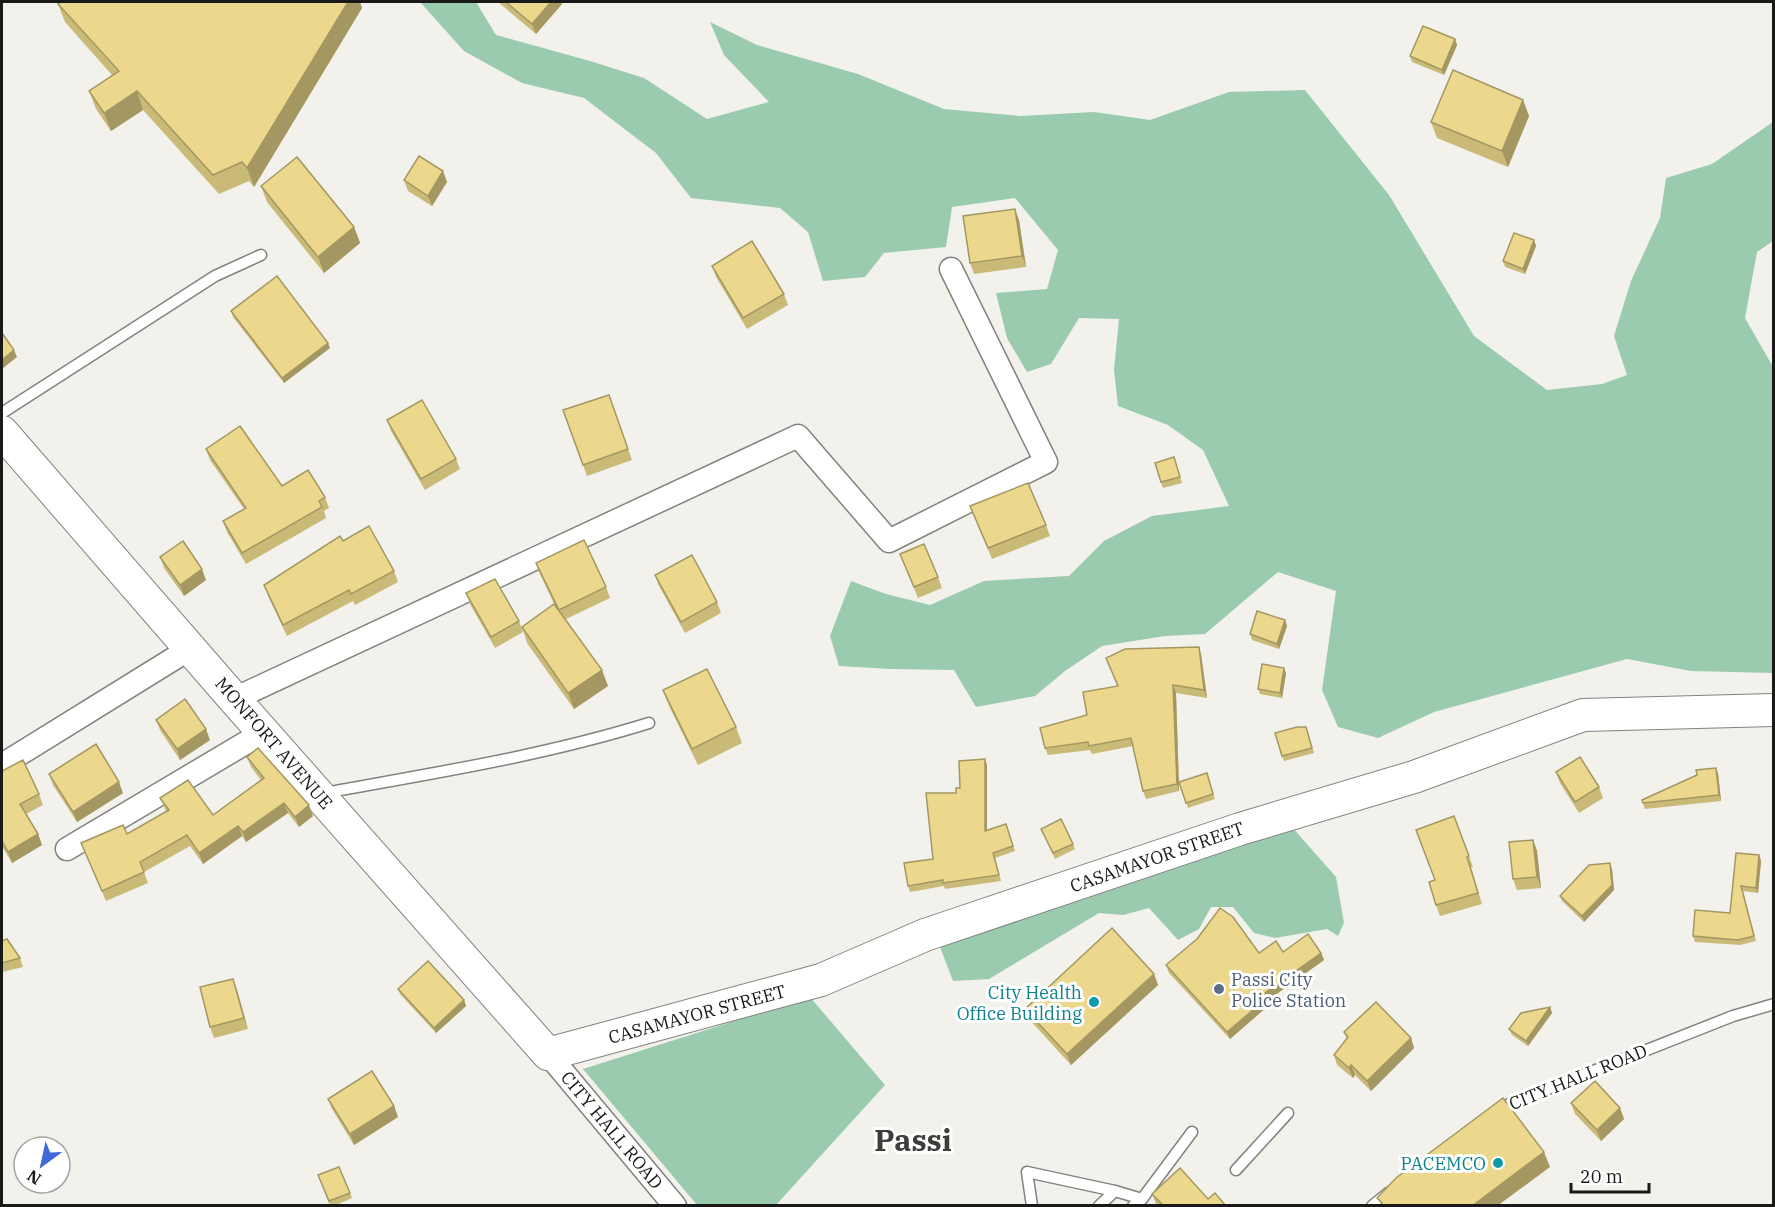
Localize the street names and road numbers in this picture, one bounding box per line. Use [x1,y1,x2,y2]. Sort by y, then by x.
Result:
street label: MONFORT AVENUE [210,672,338,814]
street label: CASAMAYOR STREET [1067,816,1247,898]
street label: CASAMAYOR STREET [606,979,788,1049]
street label: CITY HALL ROAD [1506,1039,1650,1115]
street label: CITY HALL ROAD [556,1066,668,1194]

